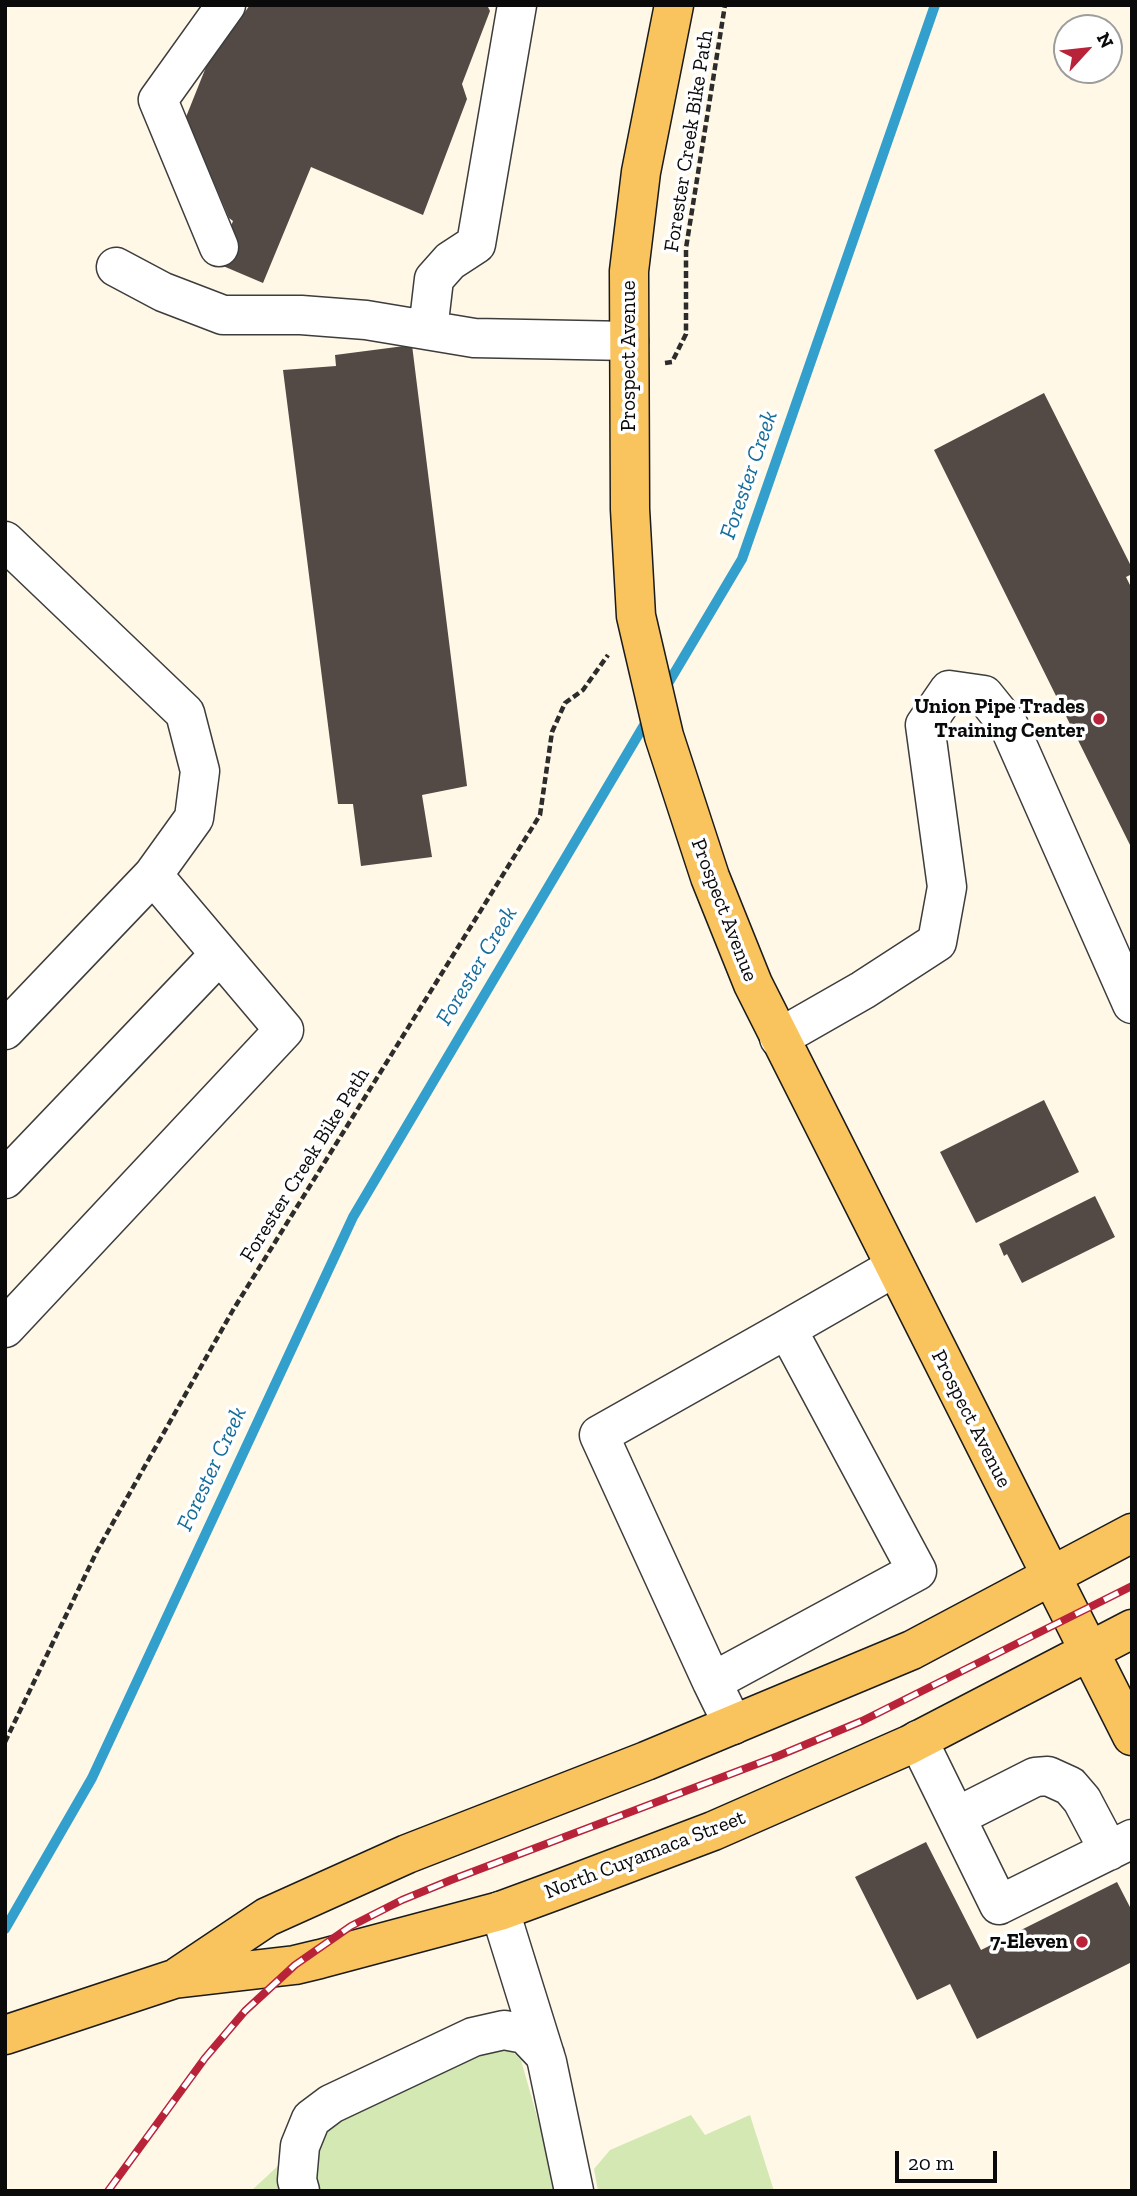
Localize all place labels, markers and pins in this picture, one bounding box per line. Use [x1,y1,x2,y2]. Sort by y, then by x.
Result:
place label: Union Pipe Trades Training Center [914,694,1085,744]
marker: Union Pipe Trades Training Center [1091,711,1107,727]
place label: 7-Eleven [990,1929,1068,1955]
marker: 7-Eleven [1074,1934,1090,1950]

